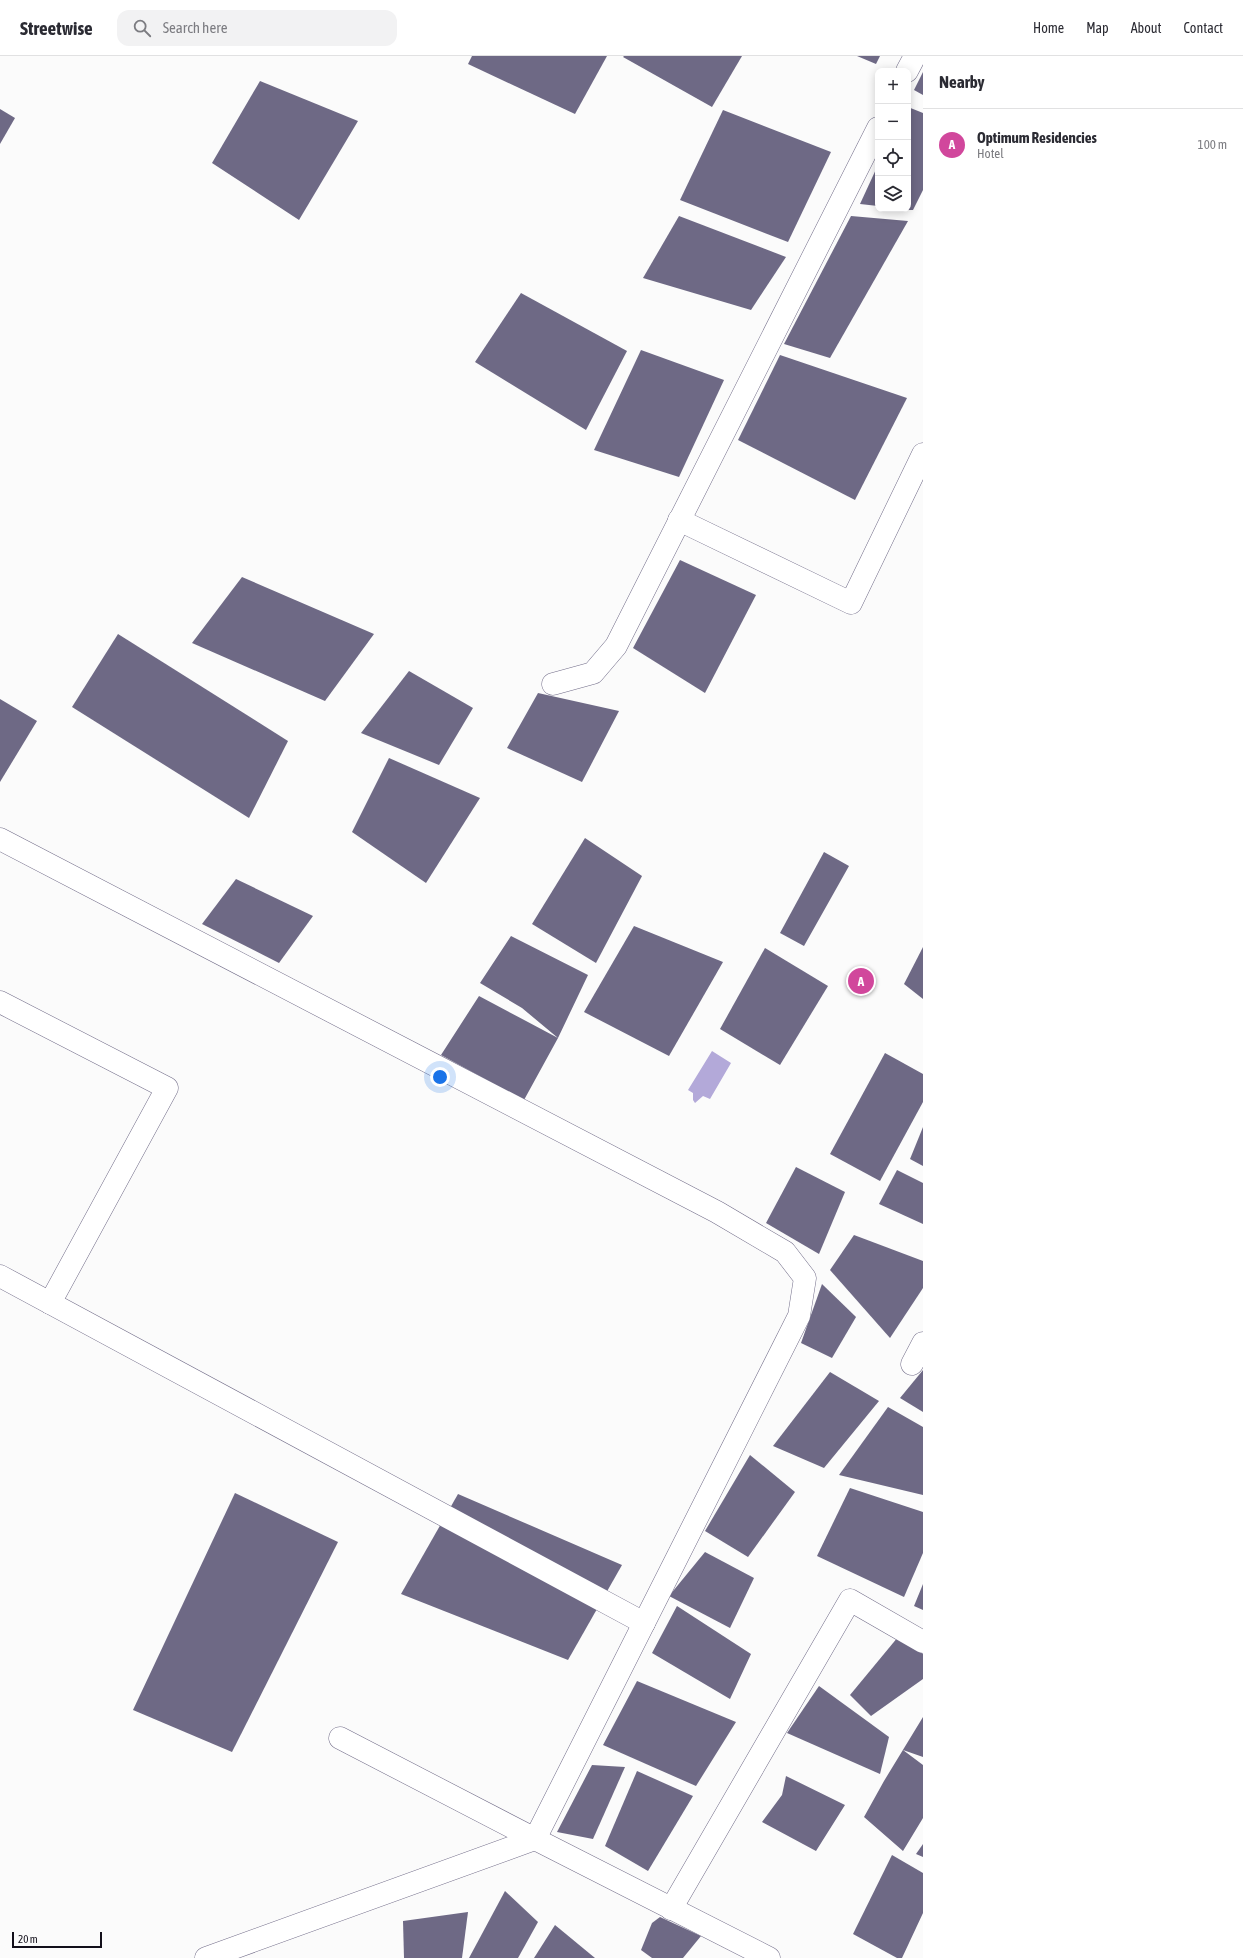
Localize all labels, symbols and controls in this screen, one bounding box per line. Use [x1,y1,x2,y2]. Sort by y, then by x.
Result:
search box [117,10,397,46]
text: Streetwise [20,17,93,39]
icon: search [131,17,153,39]
text: Search here [163,19,227,36]
text: Home [1033,20,1064,36]
text: Map [1086,20,1109,36]
text: About [1131,20,1162,36]
text: Contact [1184,20,1223,36]
map controls [875,68,911,212]
button: + [875,68,911,104]
text: Nearby [939,72,985,92]
button: − [875,104,911,140]
text: Optimum Residencies [977,129,1097,146]
text: A [949,137,955,152]
text: 100 m [1198,137,1227,152]
button: locate [875,140,911,176]
text: Hotel [977,146,1004,161]
button: layers [875,176,911,212]
pin: A [848,966,874,996]
your location [430,1067,450,1087]
scale bar [12,1930,102,1949]
text: 20 m [18,1933,38,1945]

